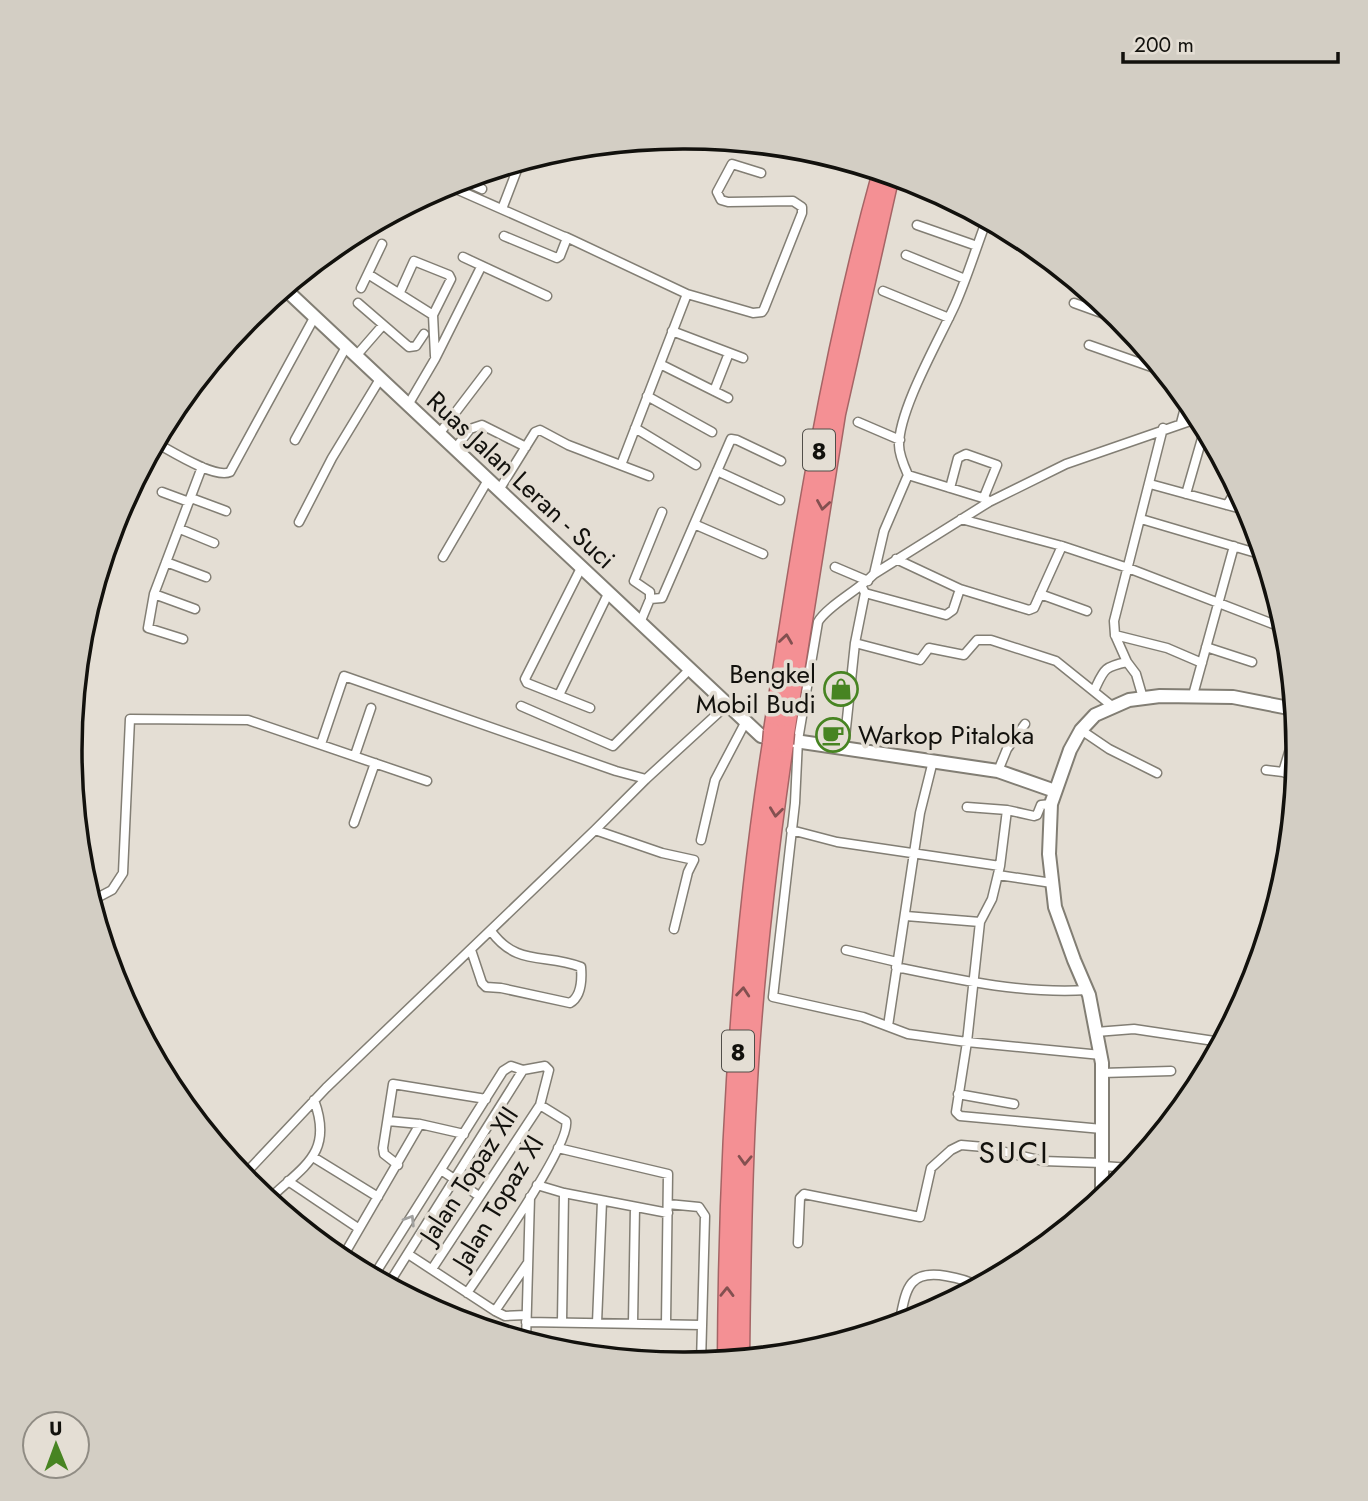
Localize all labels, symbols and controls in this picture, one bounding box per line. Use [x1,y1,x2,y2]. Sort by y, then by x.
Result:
scale bar [1123,21,1338,65]
text: 200 m [1134,30,1194,60]
street label: Ruas Jalan Leran - Suci [418,382,624,578]
road number: 8 [803,430,835,471]
one-way arrow [815,499,830,511]
one-way arrow [778,633,793,645]
place label: Bengkel Mobil Budi [696,655,816,723]
shop icon: Bengkel Mobil Budi [822,670,860,708]
cafe icon: Warkop Pitaloka [814,716,852,754]
place label: Warkop Pitaloka [858,716,1034,754]
one-way arrow [768,806,783,818]
one-way arrow [735,986,750,997]
road number: 8 [722,1030,754,1072]
street label: Jalan Topaz XII [413,1101,525,1249]
street label: Jalan Topaz XI [446,1130,550,1274]
district label: SUCI [978,1131,1050,1174]
one-way arrow [738,1155,753,1166]
one-way arrow [401,1214,414,1227]
one-way arrow [719,1286,735,1297]
north arrow [21,1410,91,1480]
text: U [49,1415,63,1442]

